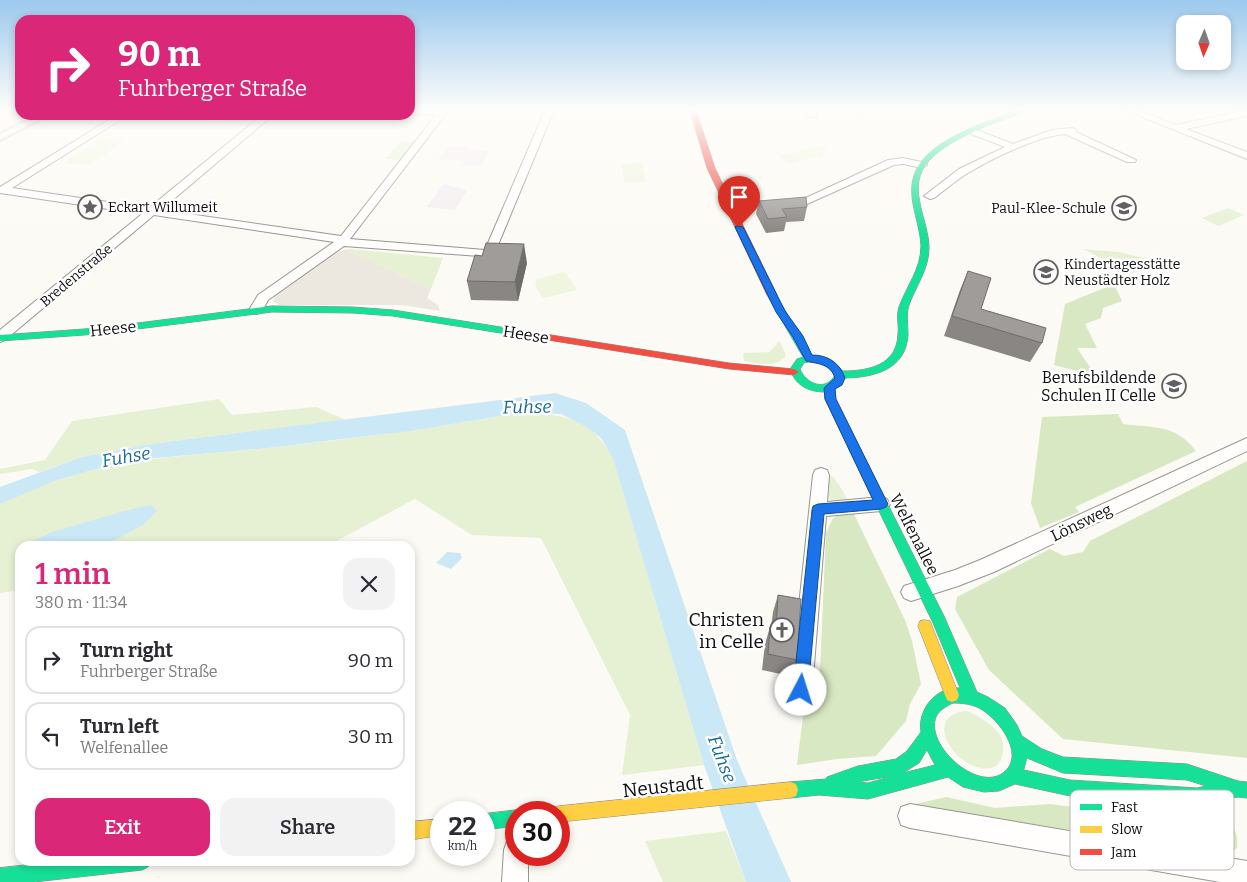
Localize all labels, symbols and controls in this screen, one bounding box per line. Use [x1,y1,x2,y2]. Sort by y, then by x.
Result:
north arrow [1176,15,1231,70]
map controls [1176,15,1231,70]
text: 90 m [118,33,201,75]
icon: right [35,35,100,100]
text: Fuhrberger Straße [118,75,307,102]
pin [718,176,760,227]
icon: arrive [725,183,753,211]
place icon: Eckart Willumeit [77,194,103,220]
school or university icon: Paul-Klee-Schule [1111,195,1137,221]
place label: Eckart Willumeit [108,199,218,216]
place label: Paul-Klee-Schule [991,200,1106,217]
street label: Bredenstraße [37,240,116,310]
place label: Kindertagesstätte Neustädter Holz [1064,256,1180,289]
school or university icon: Kindertagesstätte Neustädter Holz [1033,259,1059,285]
street label: Heese [89,317,137,340]
street label: Heese [502,321,550,348]
place label: Berufsbildende Schulen II Celle [1041,368,1156,405]
school or university icon: Berufsbildende Schulen II Celle [1161,373,1187,399]
water label: Fuhse [502,396,552,418]
water label: Fuhse [100,442,152,472]
street label: Welfenallee [886,491,943,578]
street label: Lönsweg [1048,500,1115,545]
text: 1 min [35,556,110,592]
button: close [343,558,395,610]
text: 380 m · 11:34 [35,593,127,612]
place label: Christen in Celle [689,608,764,653]
church icon: Christen in Celle [769,617,795,643]
text: Turn right [80,639,173,662]
icon: right [37,646,65,674]
text: 90 m [348,649,393,672]
text: Fuhrberger Straße [80,662,218,681]
position arrow [774,663,826,715]
text: Turn left [80,715,159,738]
icon: left [37,722,65,750]
text: 30 m [348,725,393,748]
water label: Fuhse [703,732,741,786]
text: Welfenallee [80,738,168,757]
street label: Neustadt [621,771,705,802]
legend [1070,790,1234,870]
button: Exit [35,798,210,856]
button: Share [220,798,395,856]
text: Fast [1111,799,1138,816]
speed limit sign: 30 [505,801,570,866]
text: 22 [448,812,477,842]
text: Slow [1111,821,1143,838]
text: km/h [448,839,477,853]
text: Jam [1110,844,1137,861]

